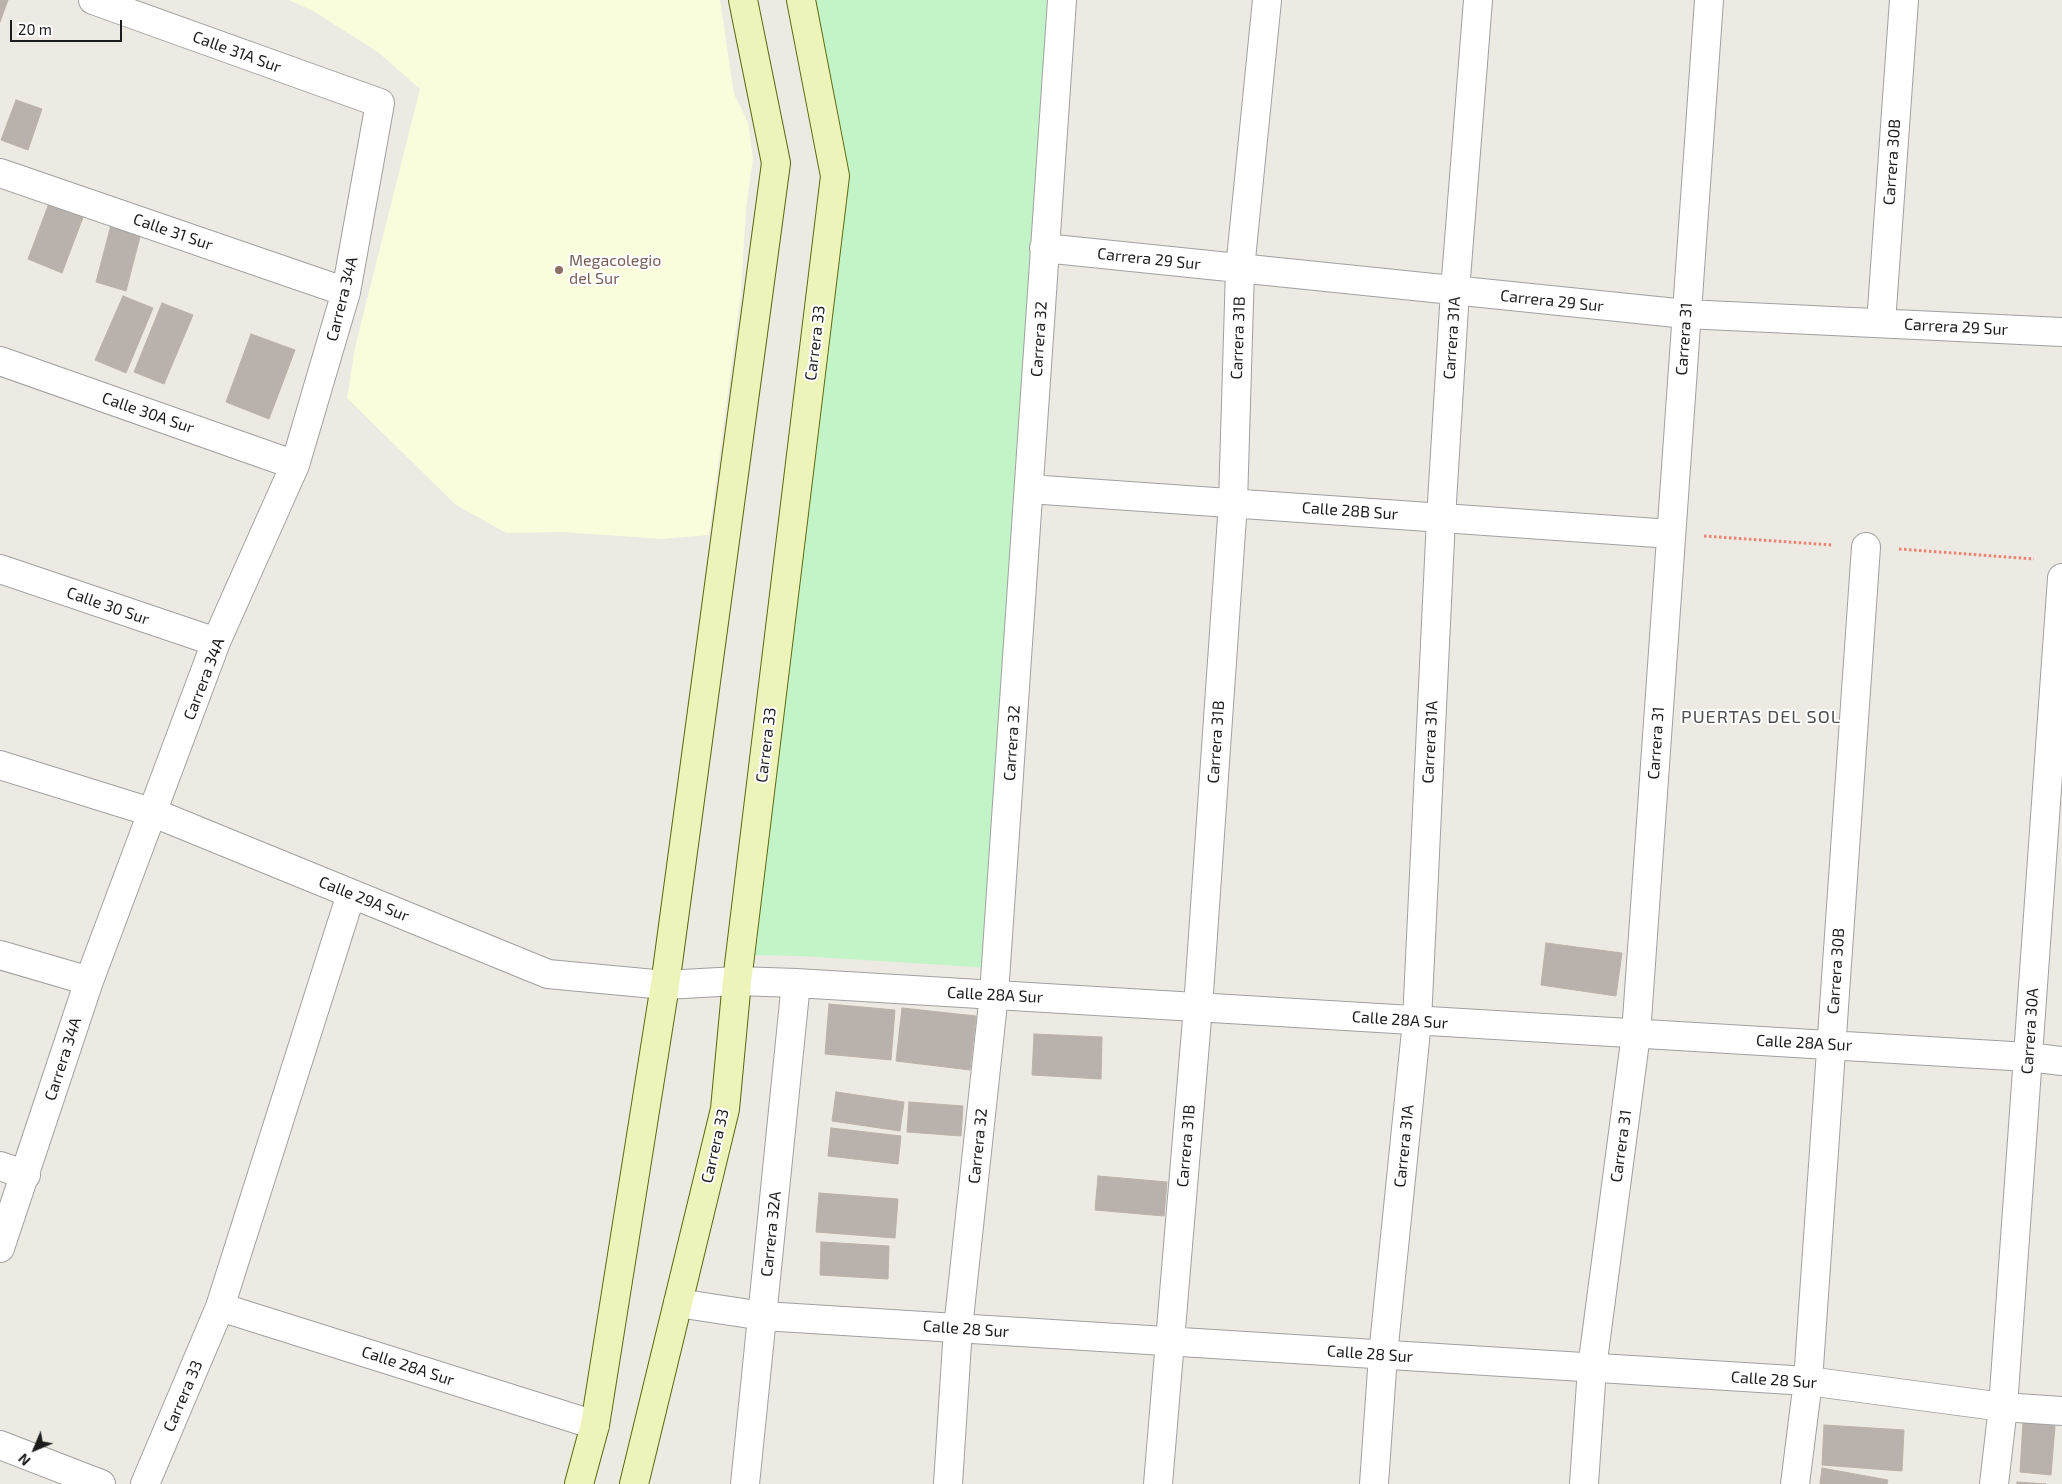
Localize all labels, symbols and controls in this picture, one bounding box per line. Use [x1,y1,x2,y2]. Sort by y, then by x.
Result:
scale bar [12,10,125,42]
text: 20 m [18,20,52,38]
street label: Calle 31A Sur [190,27,284,77]
street label: Carrera 30B [1879,118,1905,206]
street label: Calle 31 Sur [131,209,215,255]
street label: Carrera 29 Sur [1096,244,1202,274]
place label: Megacolegio del Sur [569,251,661,289]
street label: Carrera 34A [322,255,362,343]
marker: Megacolegio del Sur [553,264,565,276]
street label: Carrera 29 Sur [1499,286,1605,316]
street label: Carrera 31B [1227,296,1249,380]
street label: Carrera 31A [1440,296,1464,380]
street label: Carrera 32 [1027,301,1051,377]
street label: Carrera 31 [1672,302,1696,376]
street label: Carrera 33 [801,304,829,382]
street label: Carrera 29 Sur [1904,315,2008,339]
street label: Calle 30A Sur [99,388,197,438]
street label: Calle 28B Sur [1301,498,1399,524]
street label: Calle 30 Sur [64,583,152,629]
street label: Carrera 34A [180,635,228,723]
street label: Carrera 31B [1204,700,1228,784]
street label: Carrera 31A [1418,700,1442,784]
street label: Carrera 32 [1000,705,1024,781]
street label: Carrera 33 [752,706,780,784]
street label: Carrera 31 [1644,706,1668,780]
district label: PUERTAS DEL SOL [1679,706,1843,728]
street label: Calle 29A Sur [316,872,412,926]
street label: Carrera 30B [1823,927,1849,1015]
street label: Calle 28A Sur [946,983,1044,1007]
street label: Carrera 30A [2017,987,2043,1075]
street label: Calle 28A Sur [1351,1007,1449,1033]
street label: Carrera 34A [40,1015,86,1103]
street label: Calle 28A Sur [1755,1031,1853,1055]
street label: Carrera 31B [1173,1104,1199,1188]
street label: Carrera 31A [1390,1104,1418,1188]
street label: Carrera 33 [697,1107,733,1185]
street label: Carrera 32 [964,1107,992,1185]
street label: Carrera 31 [1606,1108,1636,1184]
street label: Carrera 32A [757,1190,785,1278]
street label: Calle 28 Sur [922,1316,1010,1342]
street label: Calle 28 Sur [1326,1341,1414,1367]
street label: Calle 28A Sur [359,1342,457,1390]
street label: Carrera 33 [159,1357,207,1435]
street label: Calle 28 Sur [1730,1367,1818,1393]
north arrow [10,1424,60,1474]
text: N [14,1450,34,1470]

